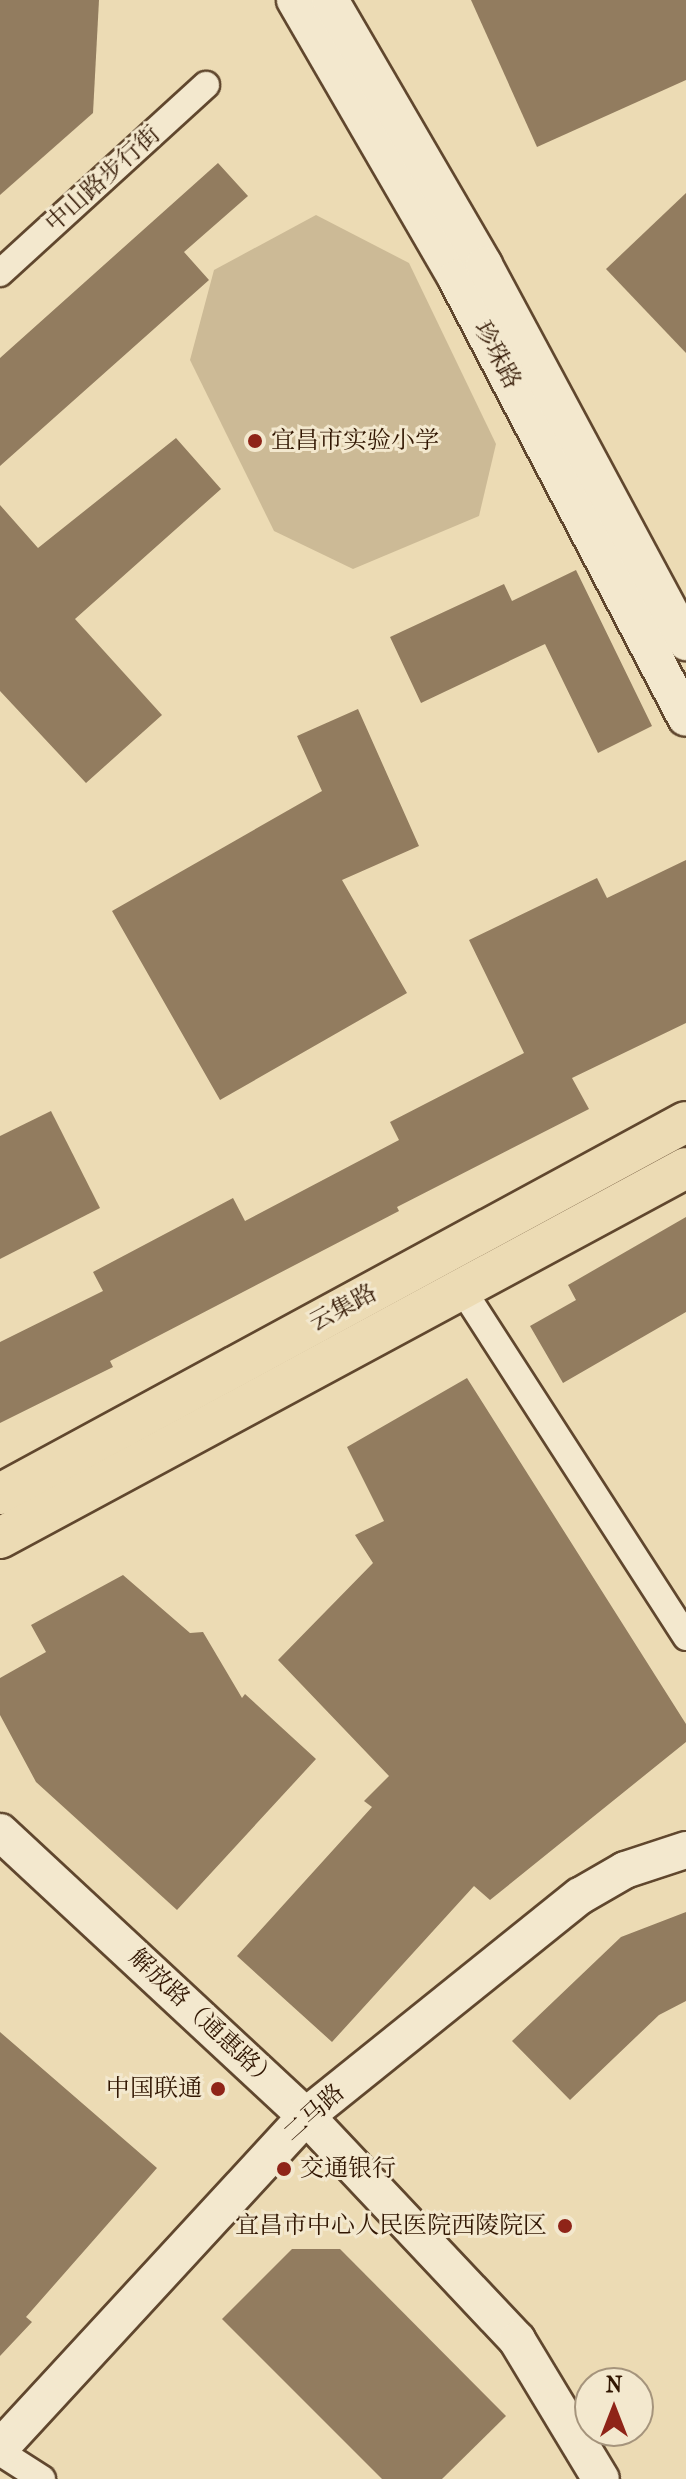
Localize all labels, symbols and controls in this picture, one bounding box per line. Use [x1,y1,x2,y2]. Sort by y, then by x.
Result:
street label: 中山路步行街 [40,120,166,238]
street label: 珍珠路 [467,316,527,394]
place label: 宜昌市实验小学 [271,427,439,455]
marker: 宜昌市实验小学 [246,432,264,450]
street label: 云集路 [304,1278,382,1338]
street label: 解放路（通惠路） [123,1943,283,2095]
place label: 中国联通 [106,2075,202,2103]
street label: 二马路 [278,2078,350,2148]
marker: 中国联通 [209,2080,227,2098]
place label: 交通银行 [300,2155,396,2183]
marker: 交通银行 [275,2160,293,2178]
place label: 宜昌市中心人民医院西陵院区 [235,2212,547,2240]
marker: 宜昌市中心人民医院西陵院区 [554,2215,576,2237]
north arrow [574,2367,654,2447]
text: N [606,2372,622,2398]

